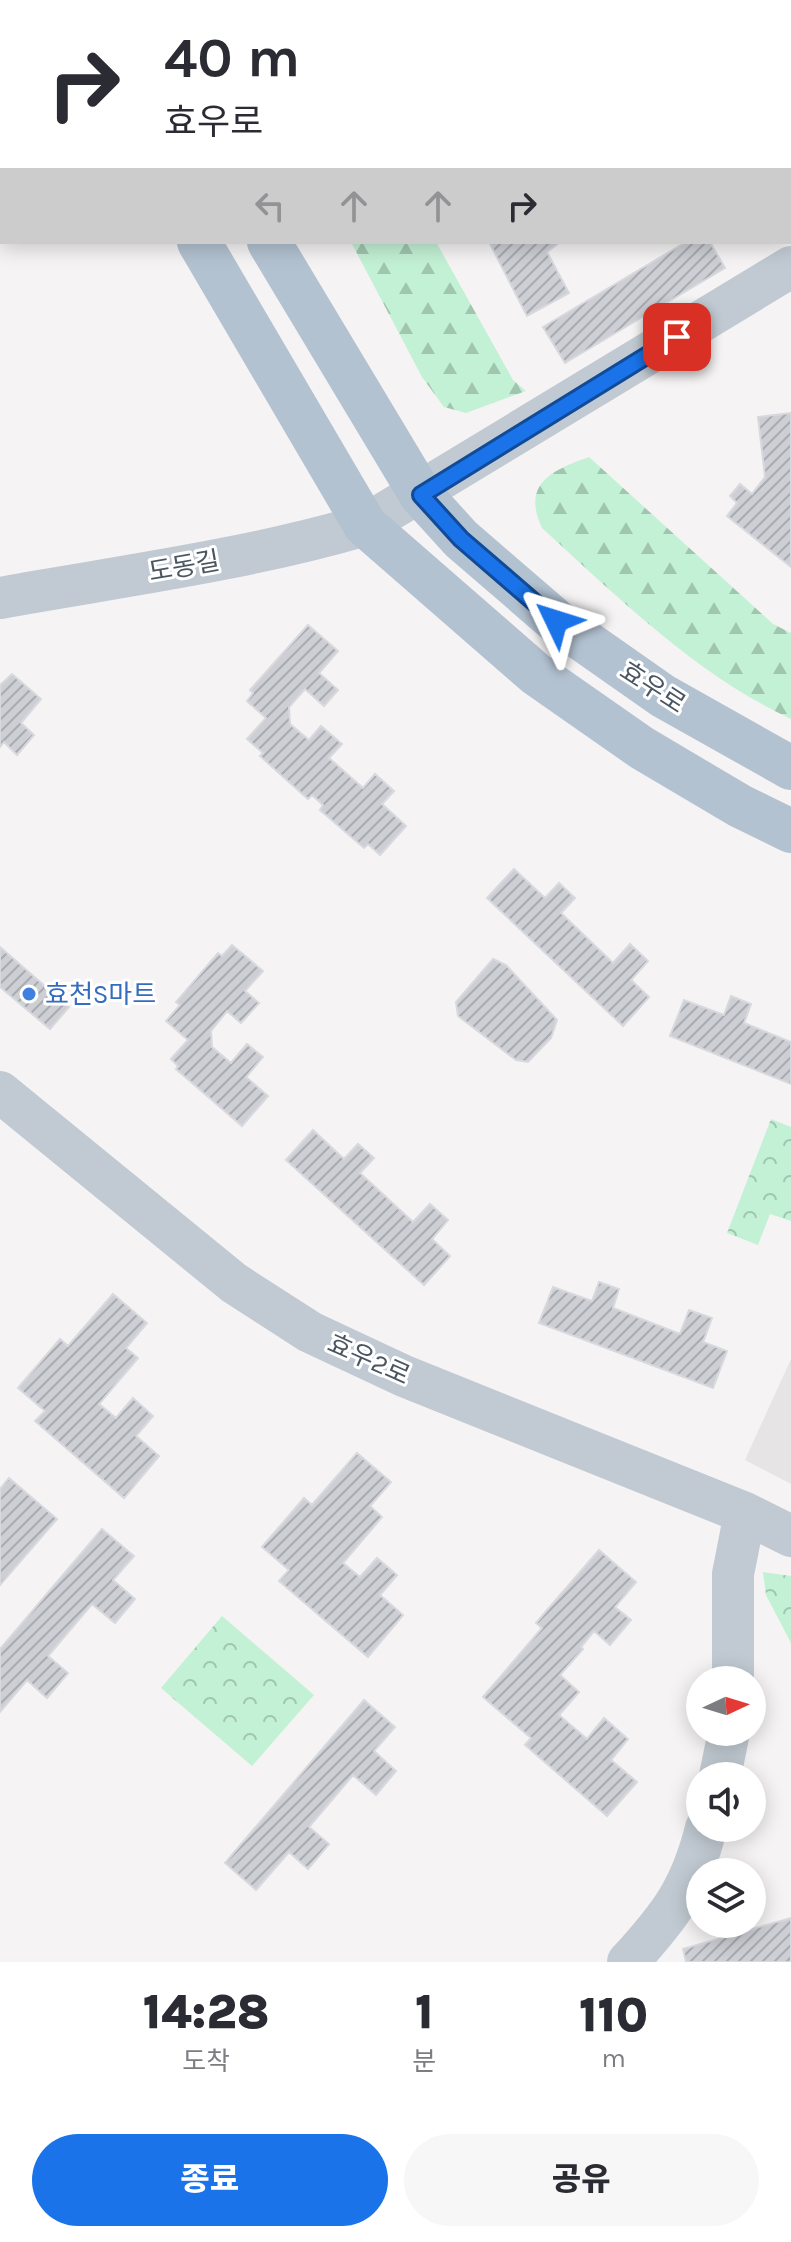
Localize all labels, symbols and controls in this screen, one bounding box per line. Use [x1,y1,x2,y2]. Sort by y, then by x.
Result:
text: 40 m [164,25,300,90]
icon: right [32,32,136,136]
text: 효우로 [164,101,263,143]
icon: left [248,184,292,228]
icon: ahead [332,184,376,228]
icon: ahead [416,184,460,228]
icon: right [500,184,544,228]
pin [643,303,711,371]
icon: arrive [655,315,699,359]
street label: 도동길 [146,545,222,588]
position arrow [514,579,598,663]
street label: 효우로 [614,655,691,720]
place label: 효천S마트 [45,979,156,1010]
marker: 효천S마트 [20,985,38,1003]
street label: 효우2로 [323,1328,415,1391]
north arrow [686,1666,766,1746]
map controls [686,1666,766,1938]
button: sound [686,1762,766,1842]
button: layers [686,1858,766,1938]
text: 14:28 [143,1984,270,2040]
text: 1 [415,1984,433,2040]
text: 110 [579,1987,648,2043]
text: m [601,2043,626,2074]
text: 도착 [182,2046,230,2077]
text: 분 [412,2046,436,2077]
button: 종료 [32,2134,388,2226]
button: 공유 [404,2134,759,2226]

